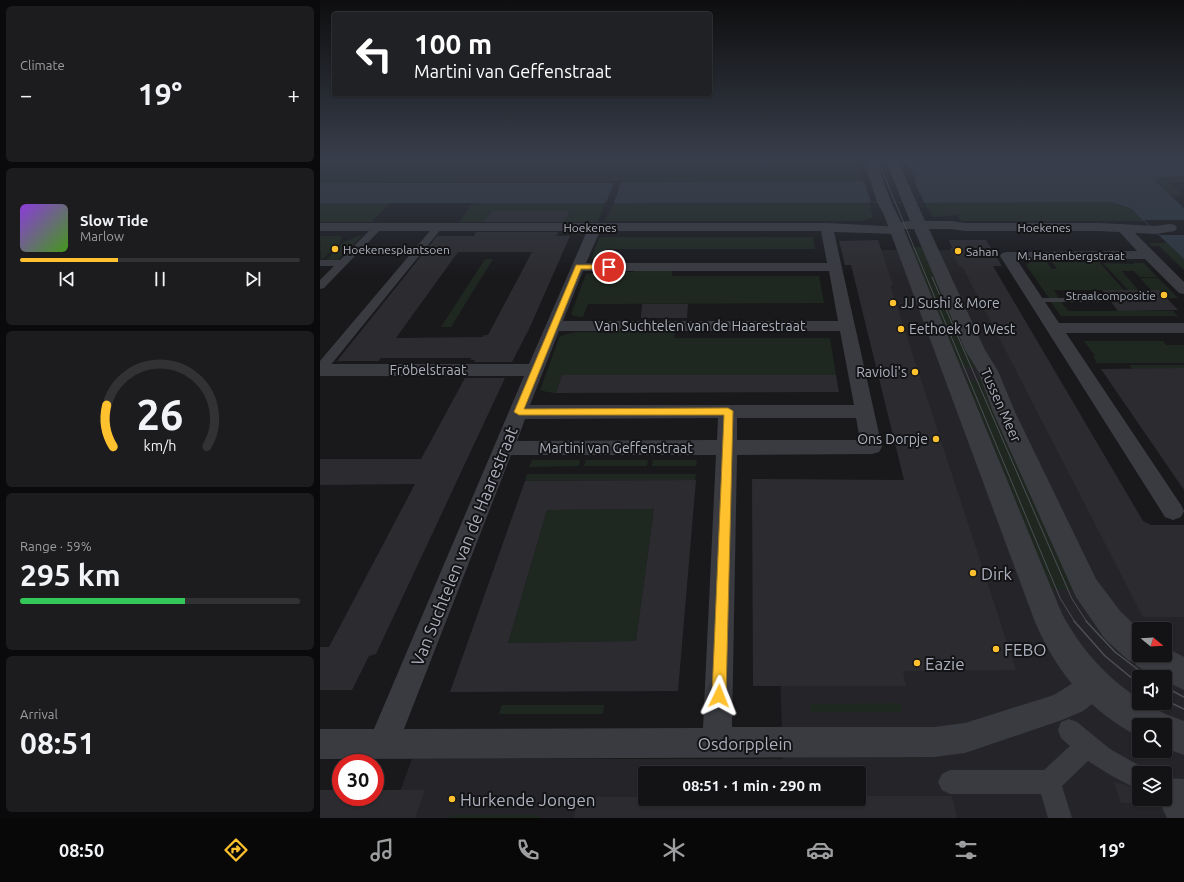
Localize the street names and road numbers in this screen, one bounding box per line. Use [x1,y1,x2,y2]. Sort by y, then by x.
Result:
street label: Hoekenes [563,221,617,234]
street label: Hoekenes [1017,221,1071,234]
street label: M. Hanenbergstraat [1017,249,1125,262]
street label: Van Suchtelen van de Haarestraat [595,318,806,334]
street label: Fröbelstraat [390,362,467,378]
street label: Tussen Meer [978,365,1025,445]
street label: Van Suchtelen van de Haarestraat [407,423,521,668]
street label: Martini van Geffenstraat [539,440,693,456]
street label: Osdorpplein [698,734,792,753]

